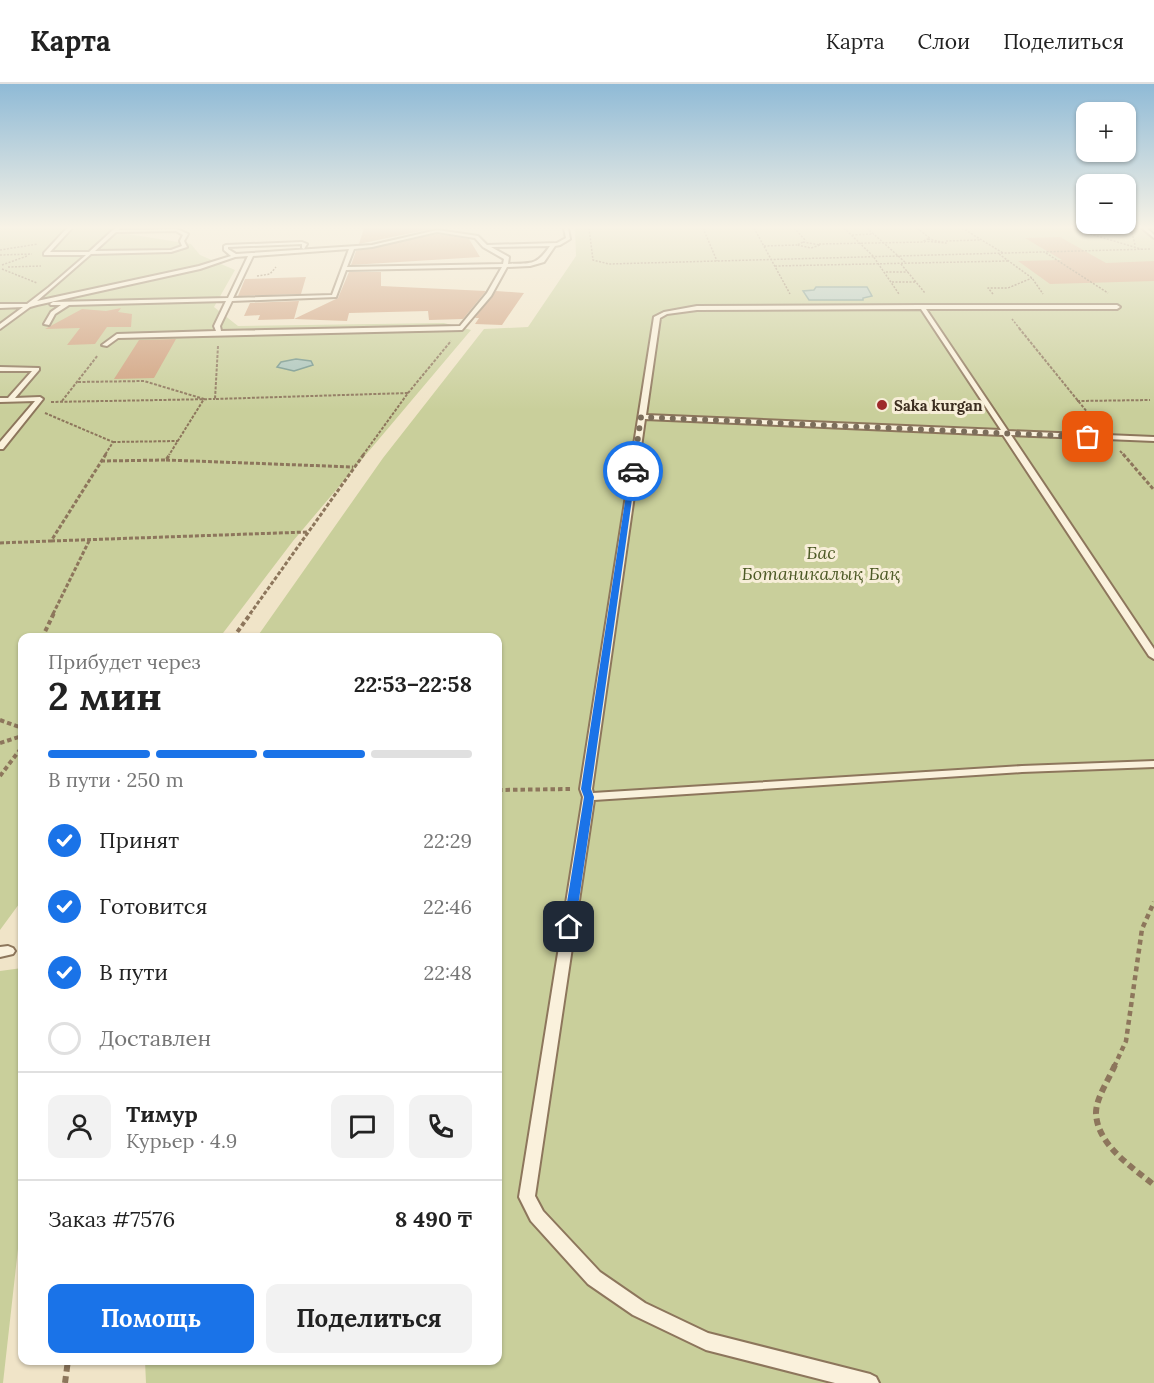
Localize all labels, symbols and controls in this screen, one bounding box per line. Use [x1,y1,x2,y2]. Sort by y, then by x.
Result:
text: Карта [30,23,111,59]
text: Карта [826,28,885,55]
text: Слои [918,28,970,55]
text: Поделиться [1003,28,1124,55]
map controls [1076,102,1136,234]
button: + [1076,102,1136,162]
button: − [1076,174,1136,234]
place label: Saka kurgan [894,396,983,415]
marker: Saka kurgan [875,398,889,412]
pin [1062,411,1113,462]
icon: bag [1071,420,1104,453]
courier [603,441,663,501]
icon: car [617,455,650,488]
park label: Бас Ботаникалық Бақ [742,541,900,585]
text: Прибудет через [48,649,201,674]
text: 22:53–22:58 [354,670,472,698]
text: 2 мин [48,671,162,721]
text: В пути · 250 m [48,767,184,792]
icon: check [48,824,81,857]
text: Принят [99,826,179,854]
text: 22:29 [423,828,472,853]
icon: check [48,890,81,923]
text: Готовится [99,892,208,920]
text: 22:46 [423,894,472,919]
pin [543,901,594,952]
icon: home [552,910,585,943]
icon: check [48,956,81,989]
text: В пути [99,958,168,986]
text: 22:48 [423,960,472,985]
text: Доставлен [99,1024,211,1052]
button: person [48,1095,111,1158]
button: chat [331,1095,394,1158]
button: phone [409,1095,472,1158]
text: Тимур [126,1100,198,1128]
text: Курьер · 4.9 [126,1128,237,1153]
text: Заказ #7576 [48,1205,175,1233]
text: 8 490 ₸ [395,1205,472,1233]
button: Помощь [48,1284,254,1353]
button: Поделиться [266,1284,472,1353]

